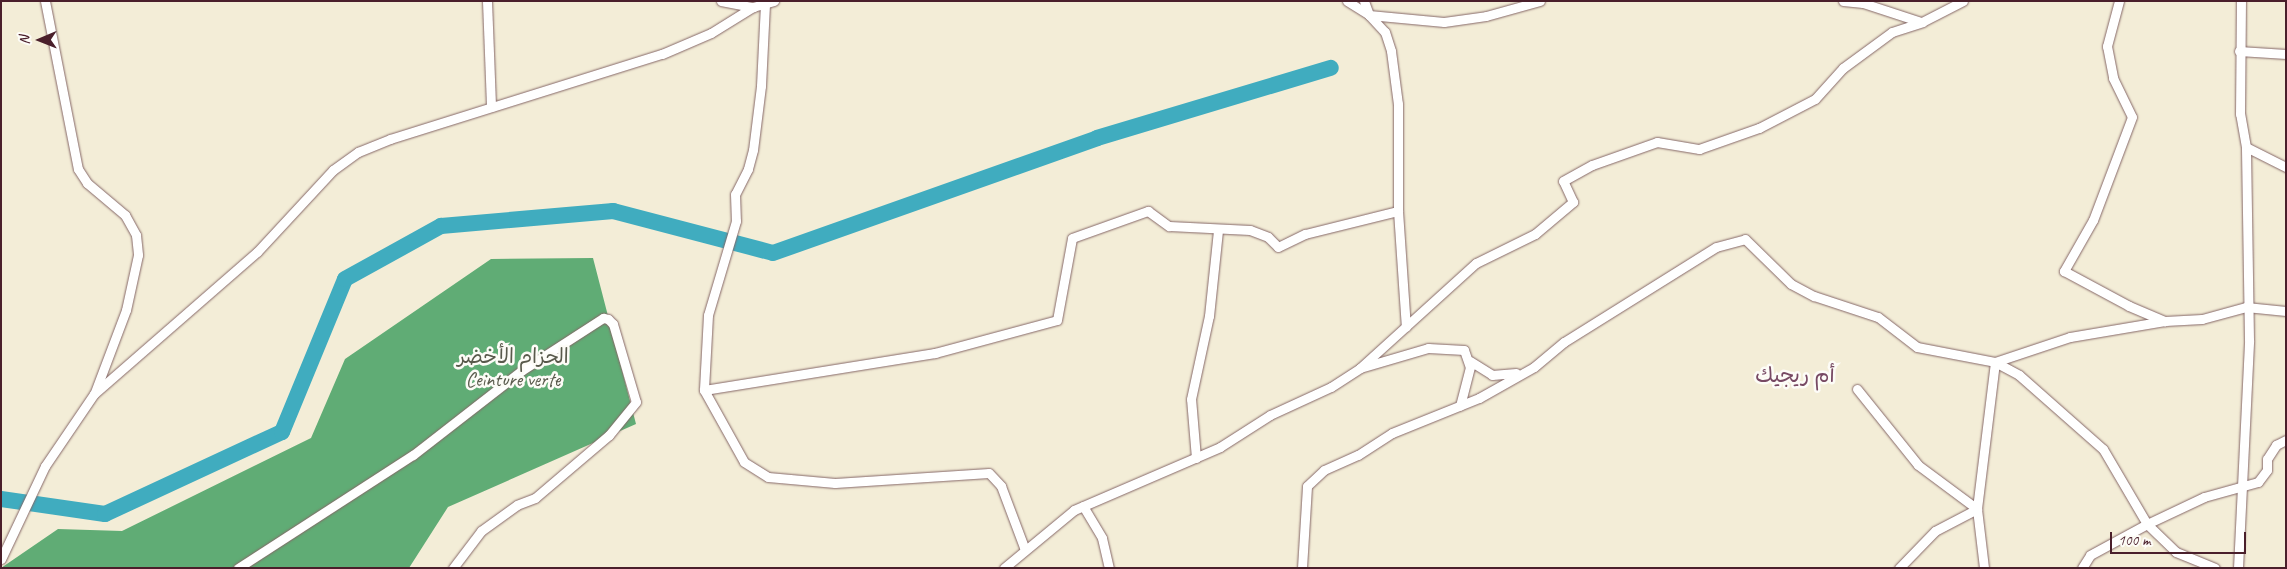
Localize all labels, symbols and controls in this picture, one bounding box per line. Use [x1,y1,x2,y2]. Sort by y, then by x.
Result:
north arrow [15,15,65,65]
text: N [16,36,33,45]
park label: الحزام الأخضر Ceinture verte [457,344,569,391]
district label: أم ريجيك [1755,362,1835,388]
scale bar [2112,522,2248,554]
text: 100 m [2118,531,2150,550]

